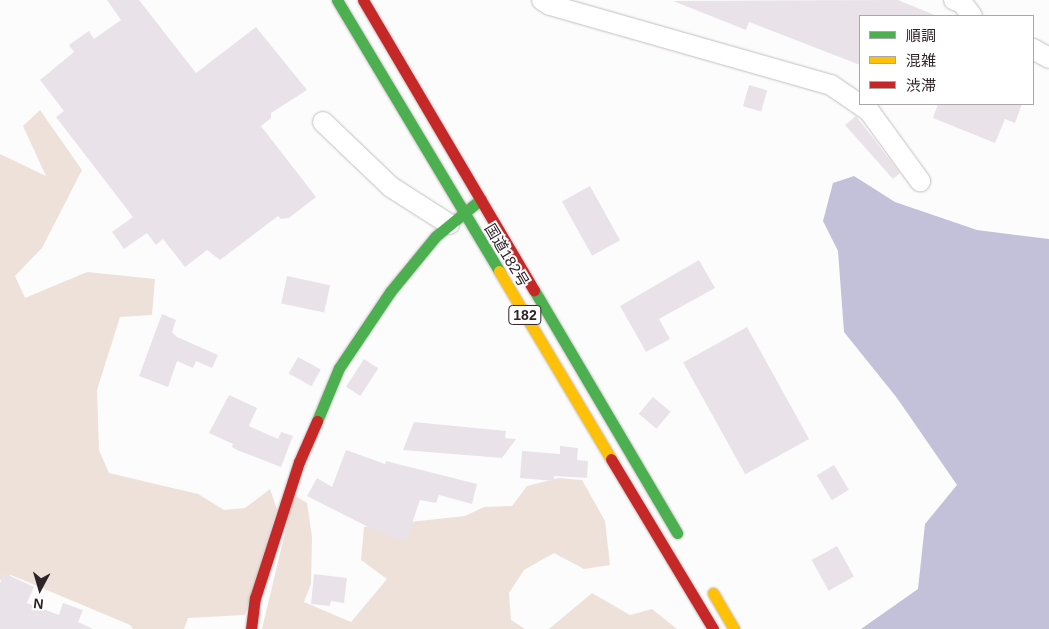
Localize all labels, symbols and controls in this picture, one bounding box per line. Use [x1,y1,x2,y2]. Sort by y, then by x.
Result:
legend [859,15,1034,105]
text: 順調 [906,27,936,44]
text: 混雑 [906,52,936,69]
text: 渋滞 [906,77,936,94]
street label: 国道182号 [481,220,533,290]
road number: 182 [508,304,542,326]
north arrow [15,564,65,614]
text: N [33,595,44,612]

